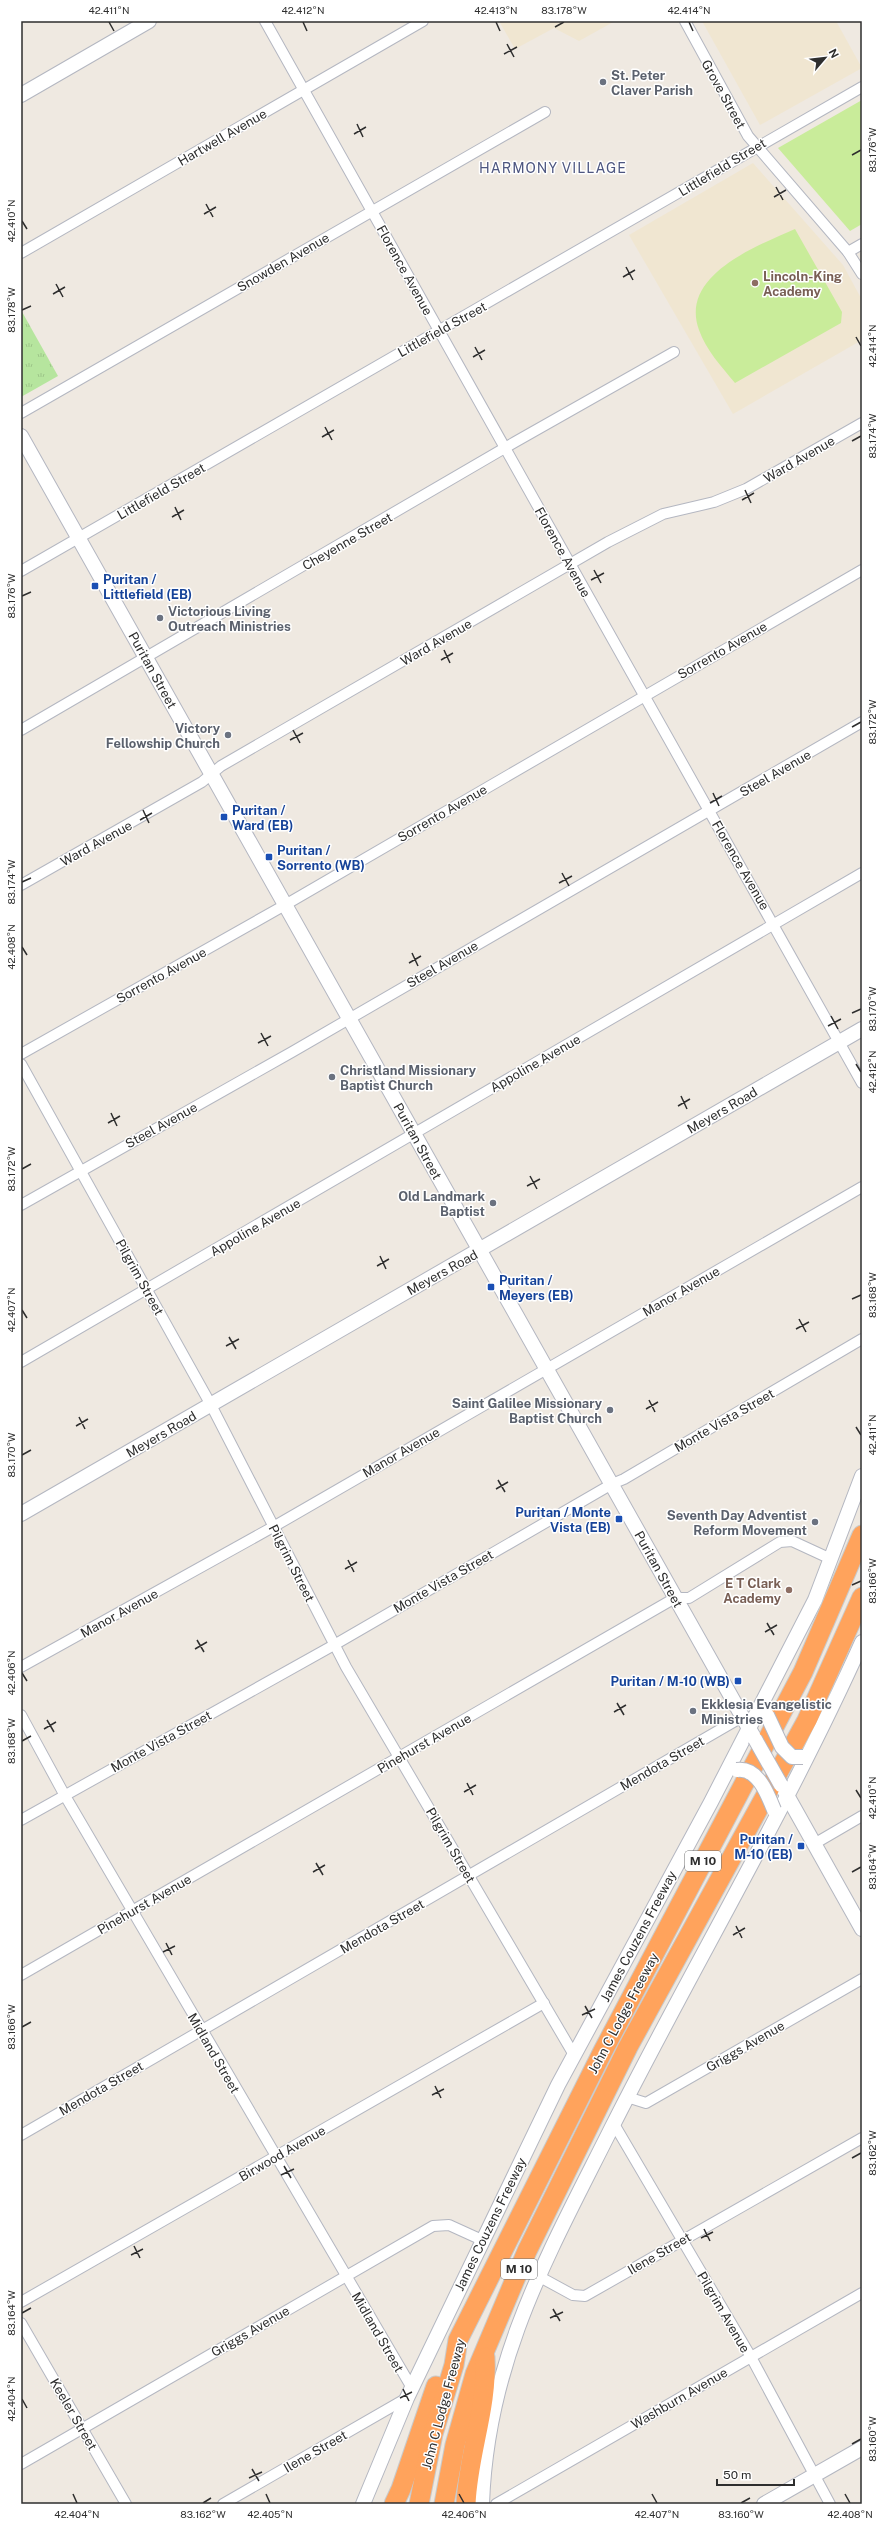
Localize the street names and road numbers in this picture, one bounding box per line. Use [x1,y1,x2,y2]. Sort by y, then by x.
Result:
street label: Grove Street [698,57,749,131]
street label: Hartwell Avenue [175,106,269,169]
street label: Littlefield Street [676,135,769,199]
street label: Florence Avenue [374,223,436,318]
street label: Snowden Avenue [235,230,332,295]
street label: Littlefield Street [395,299,489,360]
street label: Ward Avenue [761,433,837,486]
street label: Littlefield Street [115,460,208,523]
street label: Florence Avenue [532,505,594,600]
street label: Cheyenne Street [300,510,395,573]
street label: Ward Avenue [398,616,474,669]
street label: Sorrento Avenue [675,619,770,682]
street label: Puritan Street [125,629,180,711]
street label: Steel Avenue [737,747,814,800]
street label: Sorrento Avenue [395,782,490,845]
street label: Ward Avenue [58,818,135,869]
street label: Florence Avenue [709,818,772,913]
street label: Steel Avenue [404,938,481,991]
street label: Sorrento Avenue [114,944,209,1006]
street label: Appoline Avenue [487,1031,583,1095]
street label: Meyers Road [685,1084,760,1137]
street label: Steel Avenue [123,1100,200,1151]
street label: Puritan Street [390,1100,445,1182]
street label: Appoline Avenue [207,1195,303,1259]
street label: Pilgrim Street [113,1237,167,1318]
street label: Meyers Road [404,1247,480,1298]
street label: Manor Avenue [640,1263,722,1320]
street label: Monte Vista Street [672,1386,777,1455]
street label: Meyers Road [124,1408,199,1461]
street label: Manor Avenue [360,1424,442,1481]
street label: Pilgrim Street [266,1522,317,1604]
street label: Puritan Street [631,1528,686,1610]
street label: Monte Vista Street [391,1547,496,1616]
street label: Manor Avenue [78,1586,161,1641]
street label: Monte Vista Street [108,1708,214,1775]
street label: Pinehurst Avenue [375,1710,474,1776]
street label: Mendota Street [618,1733,707,1794]
street label: Pilgrim Street [423,1805,478,1886]
road number: M 10 [685,1851,721,1871]
street label: James Couzens Freeway [597,1868,679,2004]
street label: Pinehurst Avenue [95,1871,194,1937]
street label: Mendota Street [338,1896,427,1957]
street label: John C Lodge Freeway [585,1950,662,2076]
street label: Midland Street [185,2011,243,2096]
street label: Griggs Avenue [703,2018,787,2075]
street label: Mendota Street [57,2058,146,2119]
street label: Birwood Avenue [236,2123,328,2184]
street label: James Couzens Freeway [452,2155,529,2293]
street label: Ilene Street [625,2229,694,2278]
road number: M 10 [501,2259,537,2279]
street label: Pilgrim Avenue [694,2269,753,2355]
street label: Midland Street [349,2290,407,2375]
street label: Griggs Avenue [208,2303,292,2360]
street label: John C Lodge Freeway [419,2337,468,2471]
street label: Washburn Avenue [628,2365,730,2432]
street label: Keeler Street [47,2376,100,2453]
street label: Ilene Street [281,2427,350,2476]

